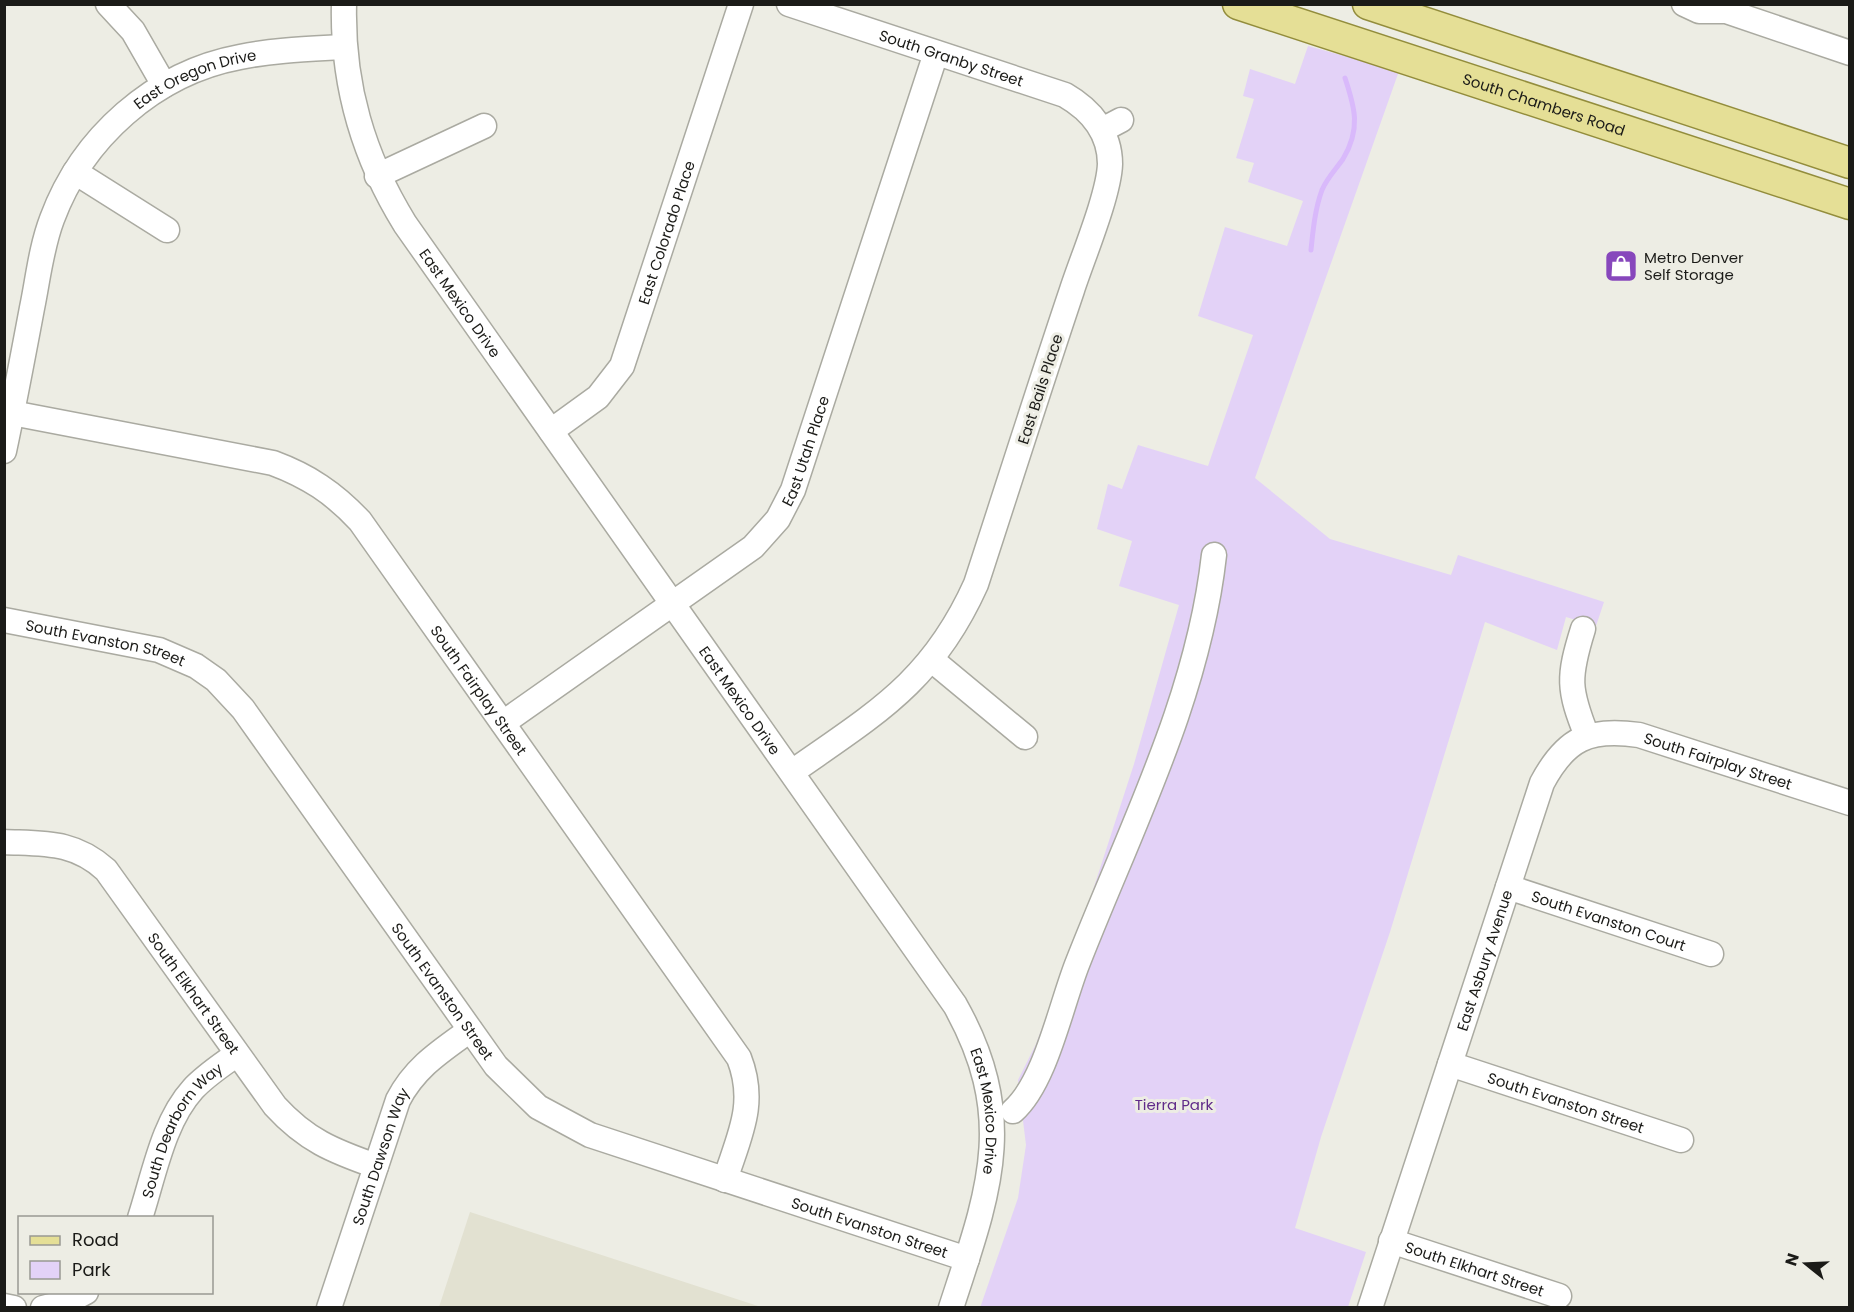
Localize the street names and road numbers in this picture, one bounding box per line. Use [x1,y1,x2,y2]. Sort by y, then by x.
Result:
street label: South Granby Street [877,24,1026,91]
street label: East Oregon Drive [129,44,258,114]
street label: South Chambers Road [1460,68,1628,140]
street label: East Colorado Place [633,158,699,307]
street label: East Mexico Drive [415,244,506,361]
street label: East Bails Place [1012,331,1068,447]
street label: East Utah Place [776,393,834,510]
street label: South Evanston Street [24,614,189,671]
street label: South Fairplay Street [426,621,532,759]
street label: East Mexico Drive [695,641,786,759]
street label: South Fairplay Street [1641,727,1795,794]
street label: South Evanston Court [1529,885,1689,955]
street label: East Asbury Avenue [1451,887,1517,1033]
street label: South Evanston Street [387,918,499,1064]
street label: South Elkhart Street [143,928,245,1058]
street label: East Mexico Drive [966,1045,1003,1176]
street label: South Dearborn Way [136,1057,227,1200]
street label: South Evanston Street [1485,1067,1647,1138]
street label: South Dawson Way [347,1083,414,1228]
street label: South Evanston Street [789,1191,951,1263]
street label: South Elkhart Street [1402,1236,1547,1301]

